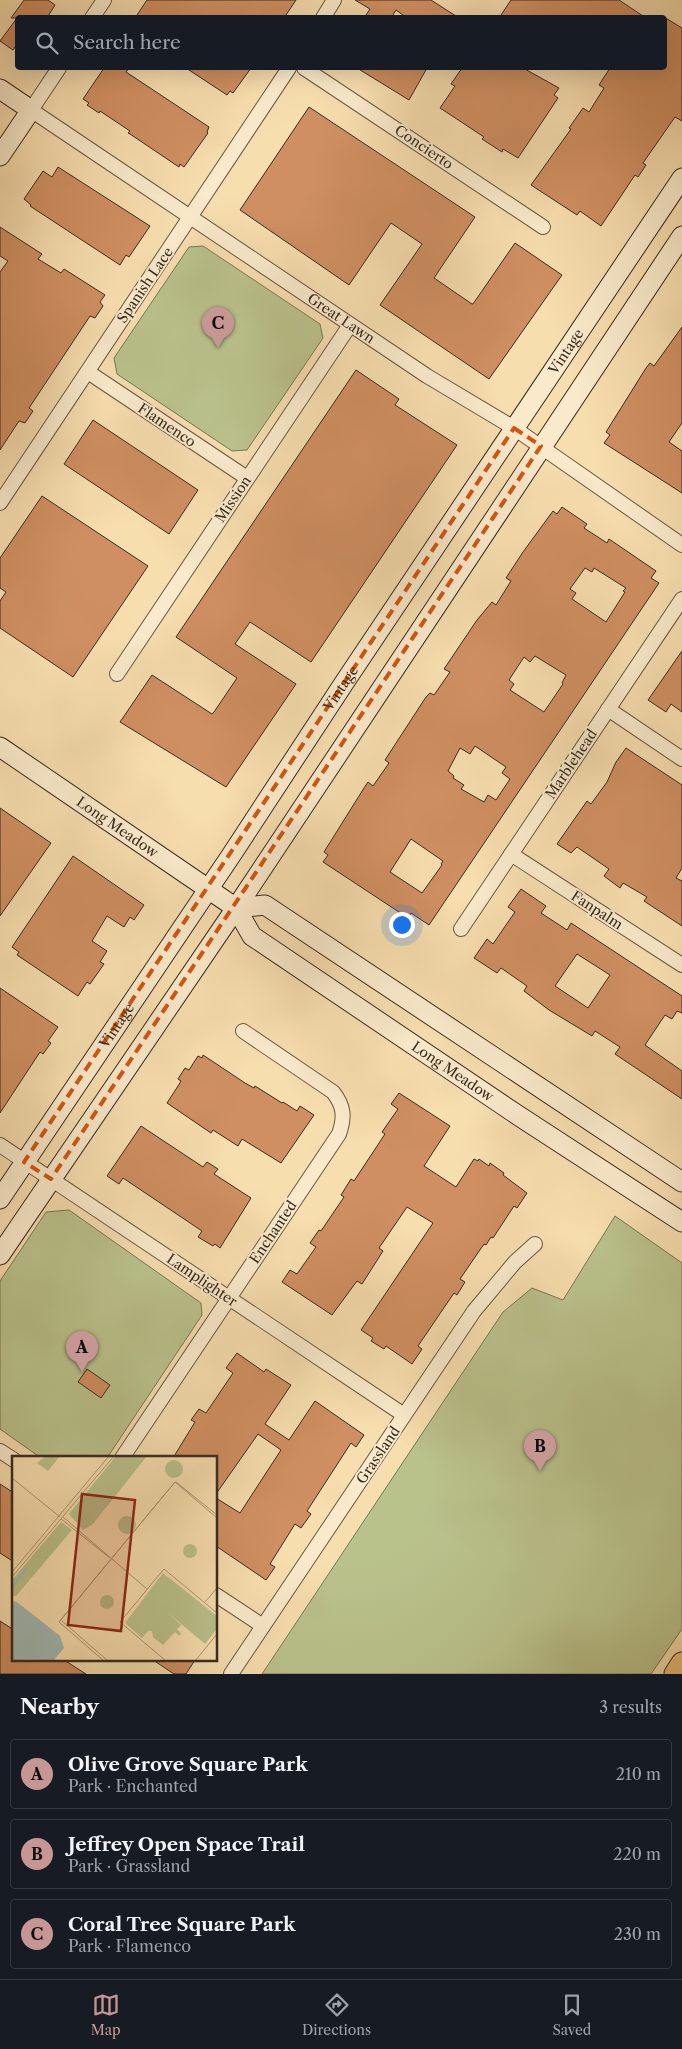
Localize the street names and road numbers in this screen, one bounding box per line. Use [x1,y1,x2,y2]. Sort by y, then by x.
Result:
street label: Concierto [391,121,457,173]
street label: Spanish Lace [113,243,177,326]
street label: Great Lawn [304,289,378,347]
street label: Vintage [544,325,587,378]
street label: Flamenco [135,399,199,451]
street label: Mission [211,472,255,526]
street label: Vintage [319,662,362,715]
street label: Marblehead [541,725,601,802]
street label: Long Meadow [73,793,162,861]
street label: Fanpalm [568,887,626,933]
street label: Vintage [94,999,138,1052]
street label: Long Meadow [408,1037,497,1106]
street label: Enchanted [245,1197,301,1267]
street label: Lamplighter [163,1250,241,1310]
street label: Grassland [352,1422,404,1487]

